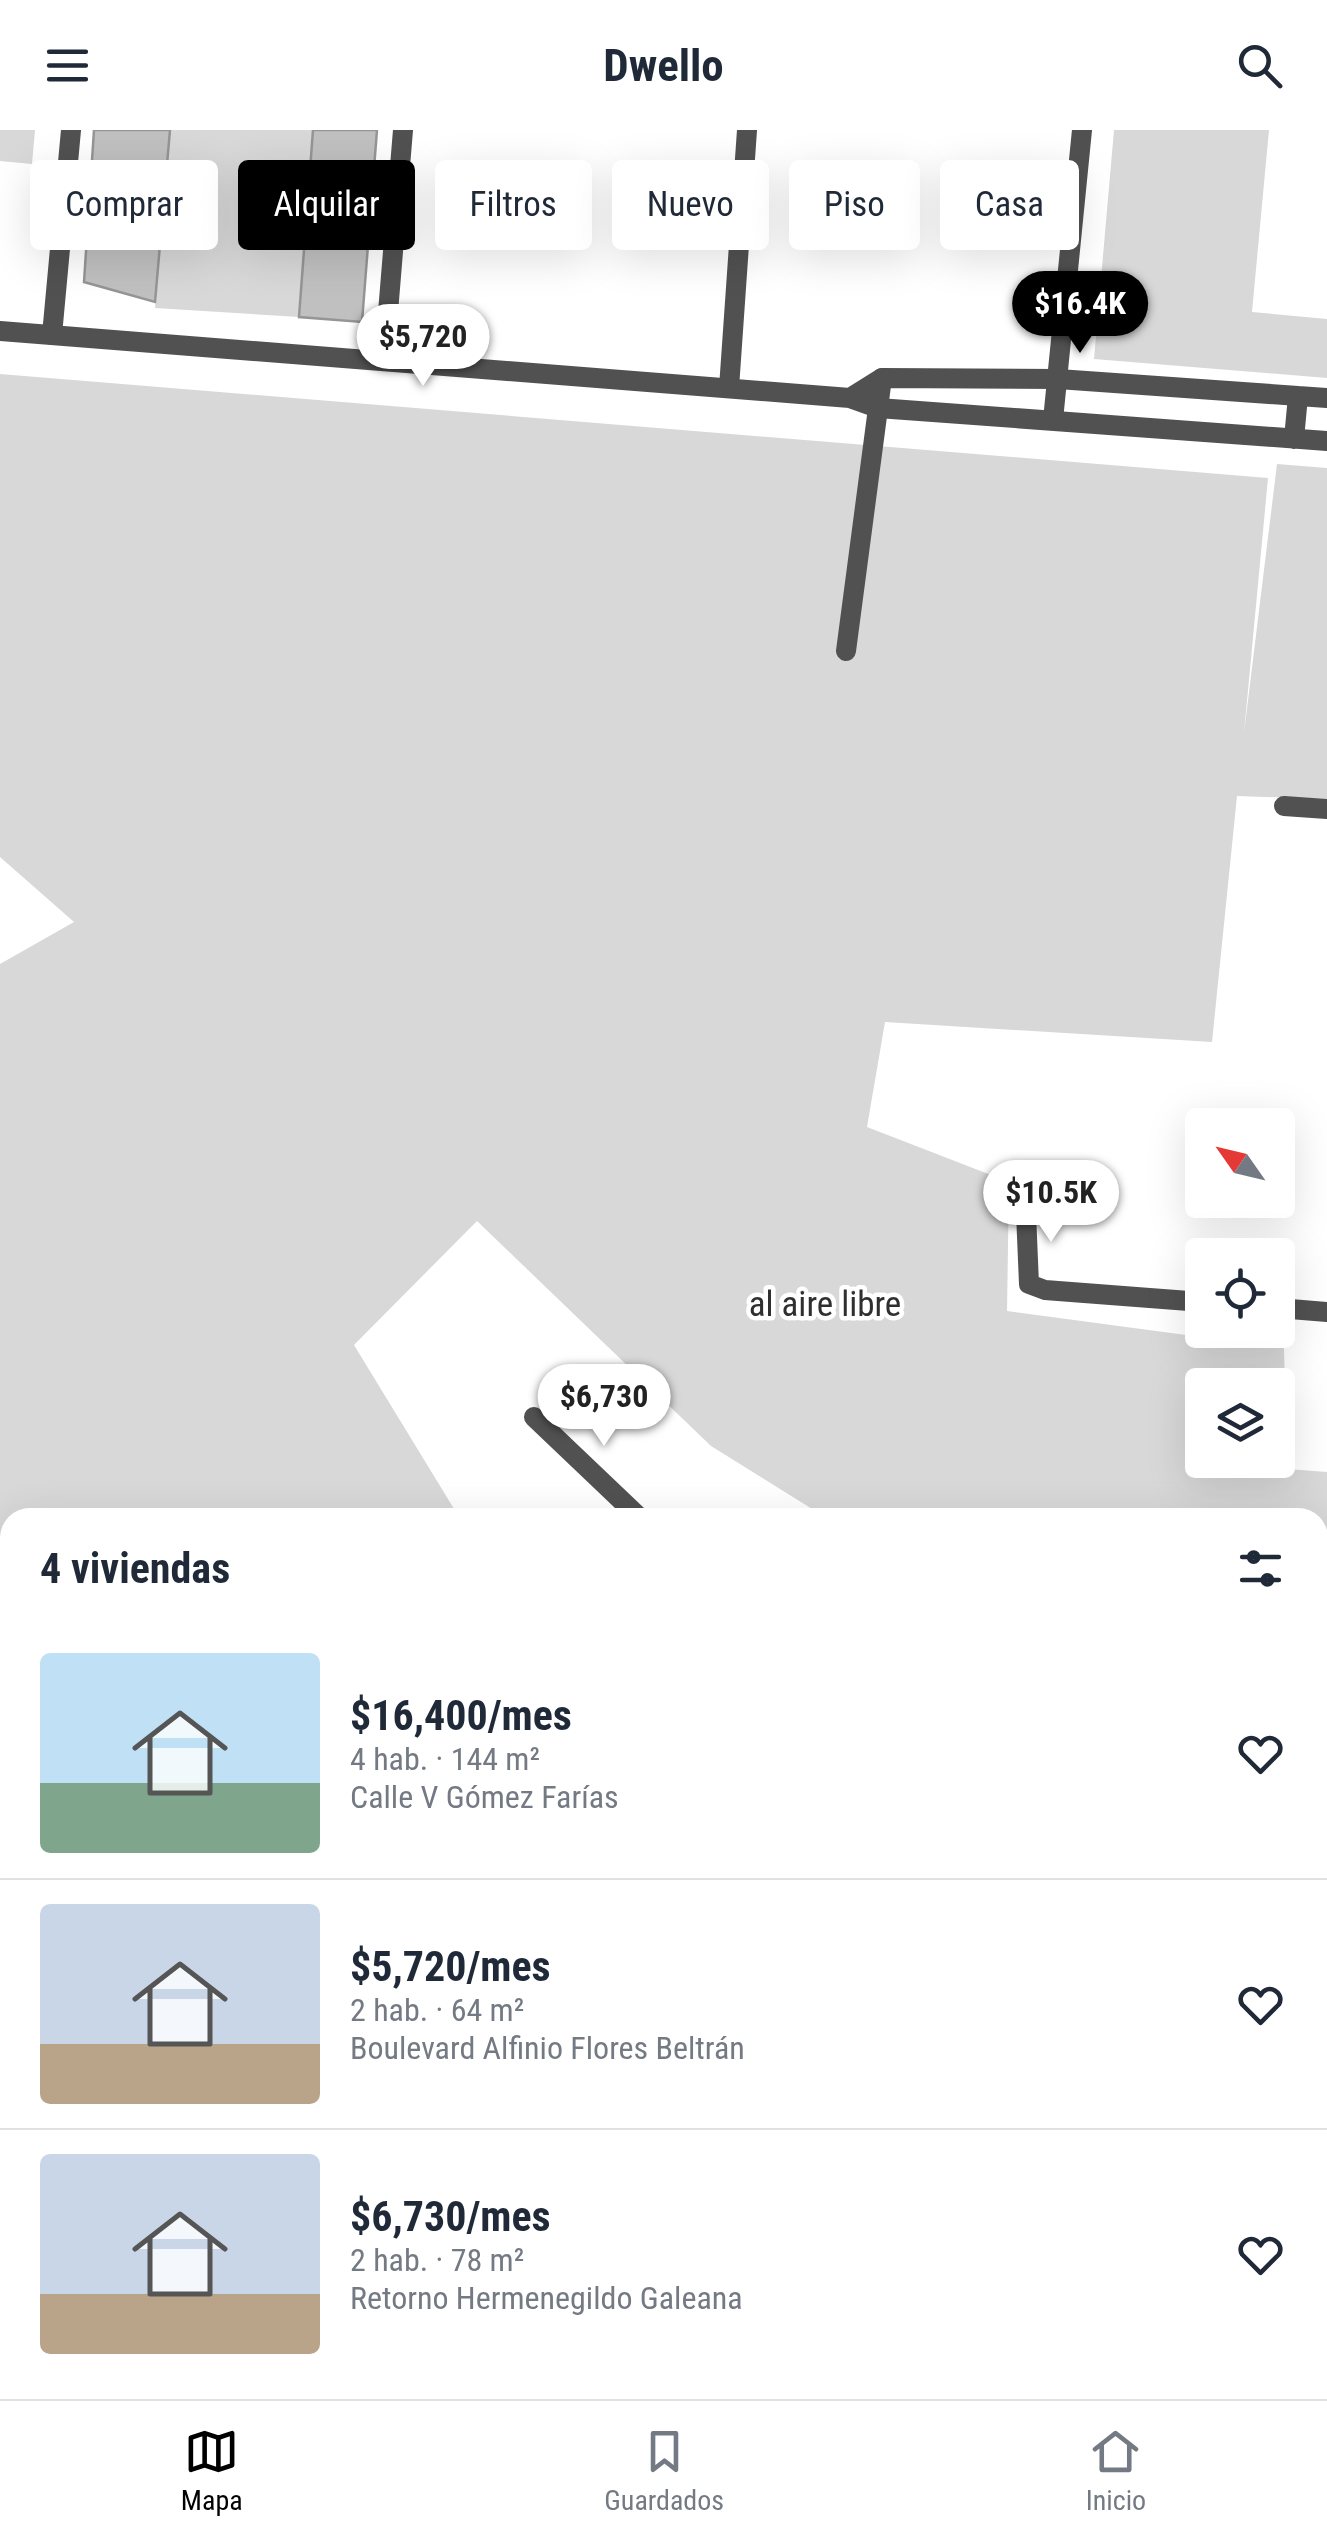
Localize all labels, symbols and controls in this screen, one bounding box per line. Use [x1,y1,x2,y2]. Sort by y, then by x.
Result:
icon: menu [40,38,95,93]
icon: search [1232,38,1287,93]
text: Dwello [603,39,724,92]
chip: Comprar [30,160,218,250]
chip: Alquilar [238,160,415,250]
chip: Filtros [435,160,592,250]
chip: Nuevo [612,160,769,250]
chip: Piso [789,160,920,250]
chip: Casa [940,160,1079,250]
pin: $16.4K [999,271,1161,356]
text: $16.4K [1034,284,1126,322]
pin: $5,720 [342,304,504,389]
text: $5,720 [379,317,467,355]
north arrow [1185,1108,1295,1218]
map controls [1185,1108,1295,1478]
pin: $10.5K [970,1160,1132,1245]
text: $10.5K [1005,1173,1097,1211]
button: locate [1185,1238,1295,1348]
park label: al aire libre [749,1284,901,1325]
pin: $6,730 [523,1364,685,1449]
button: layers [1185,1368,1295,1478]
text: $6,730 [560,1377,648,1415]
icon: filters [1233,1541,1288,1596]
text: 4 viviendas [40,1544,230,1593]
text: $16,400/mes [350,1691,572,1740]
icon: home [120,1693,240,1813]
icon: heart [1233,1726,1288,1781]
text: 4 hab. · 144 m² [350,1740,540,1778]
text: Calle V Gómez Farías [350,1778,619,1816]
text: $5,720/mes [350,1942,551,1991]
icon: home [120,1944,240,2064]
icon: heart [1233,1977,1288,2032]
text: 2 hab. · 64 m² [350,1991,524,2029]
text: Boulevard Alfinio Flores Beltrán [350,2029,745,2067]
text: $6,730/mes [350,2192,551,2241]
icon: home [120,2194,240,2314]
icon: heart [1233,2227,1288,2282]
text: 2 hab. · 78 m² [350,2241,524,2279]
text: Retorno Hermenegildo Galeana [350,2279,743,2317]
tab: Mapa [181,2424,243,2517]
tab: Guardados [604,2424,724,2517]
tab: Inicio [1086,2424,1146,2517]

